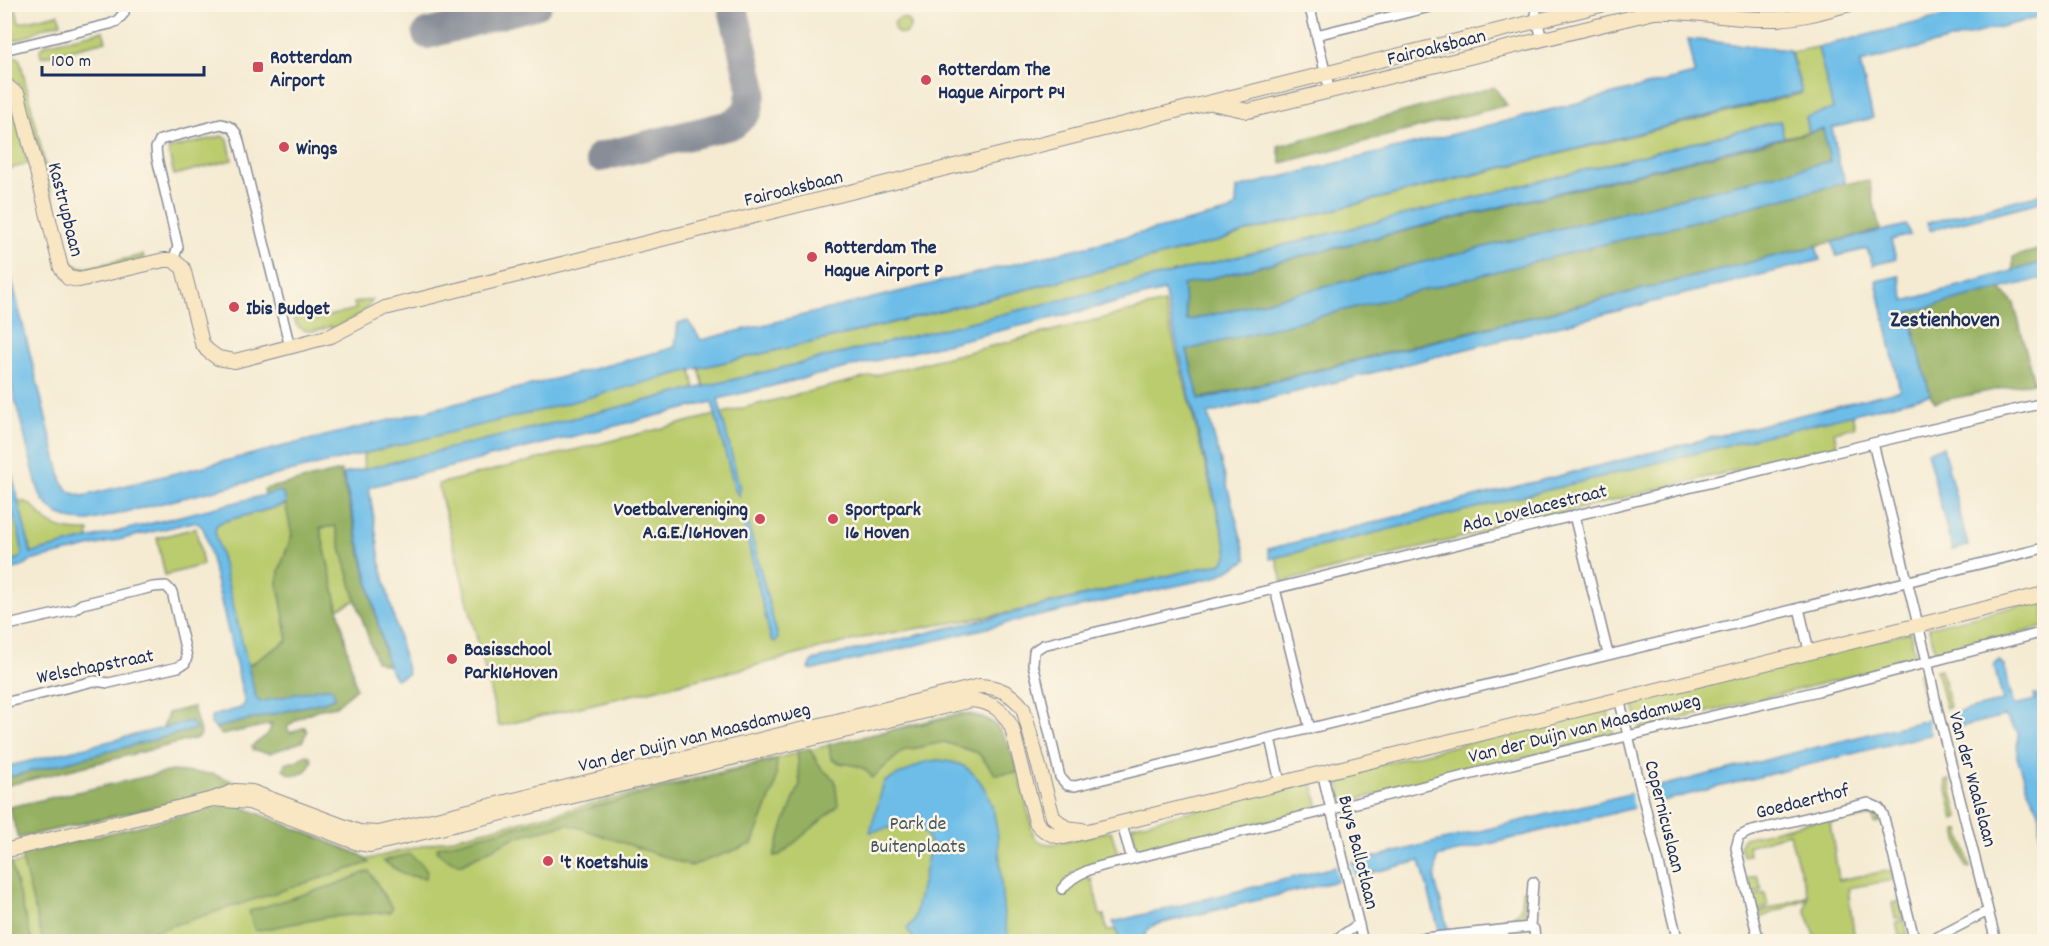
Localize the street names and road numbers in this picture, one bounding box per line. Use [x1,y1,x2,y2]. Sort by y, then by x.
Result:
street label: Fairoaksbaan [1384,23,1489,75]
street label: Kastrupbaan [39,160,89,260]
street label: Fairoaksbaan [741,164,846,216]
street label: Ada Lovelacestraat [1459,478,1610,541]
street label: Welschapstraat [35,643,156,693]
street label: Van der Duijn van Maasdamweg [1466,688,1704,772]
street label: Van der Duijn van Maasdamweg [576,697,814,781]
street label: Van der Waalslaan [1940,709,2003,851]
street label: Copernicuslaan [1636,758,1691,876]
street label: Goedaerthof [1753,778,1853,828]
street label: Buys Ballotlaan [1329,793,1385,913]

